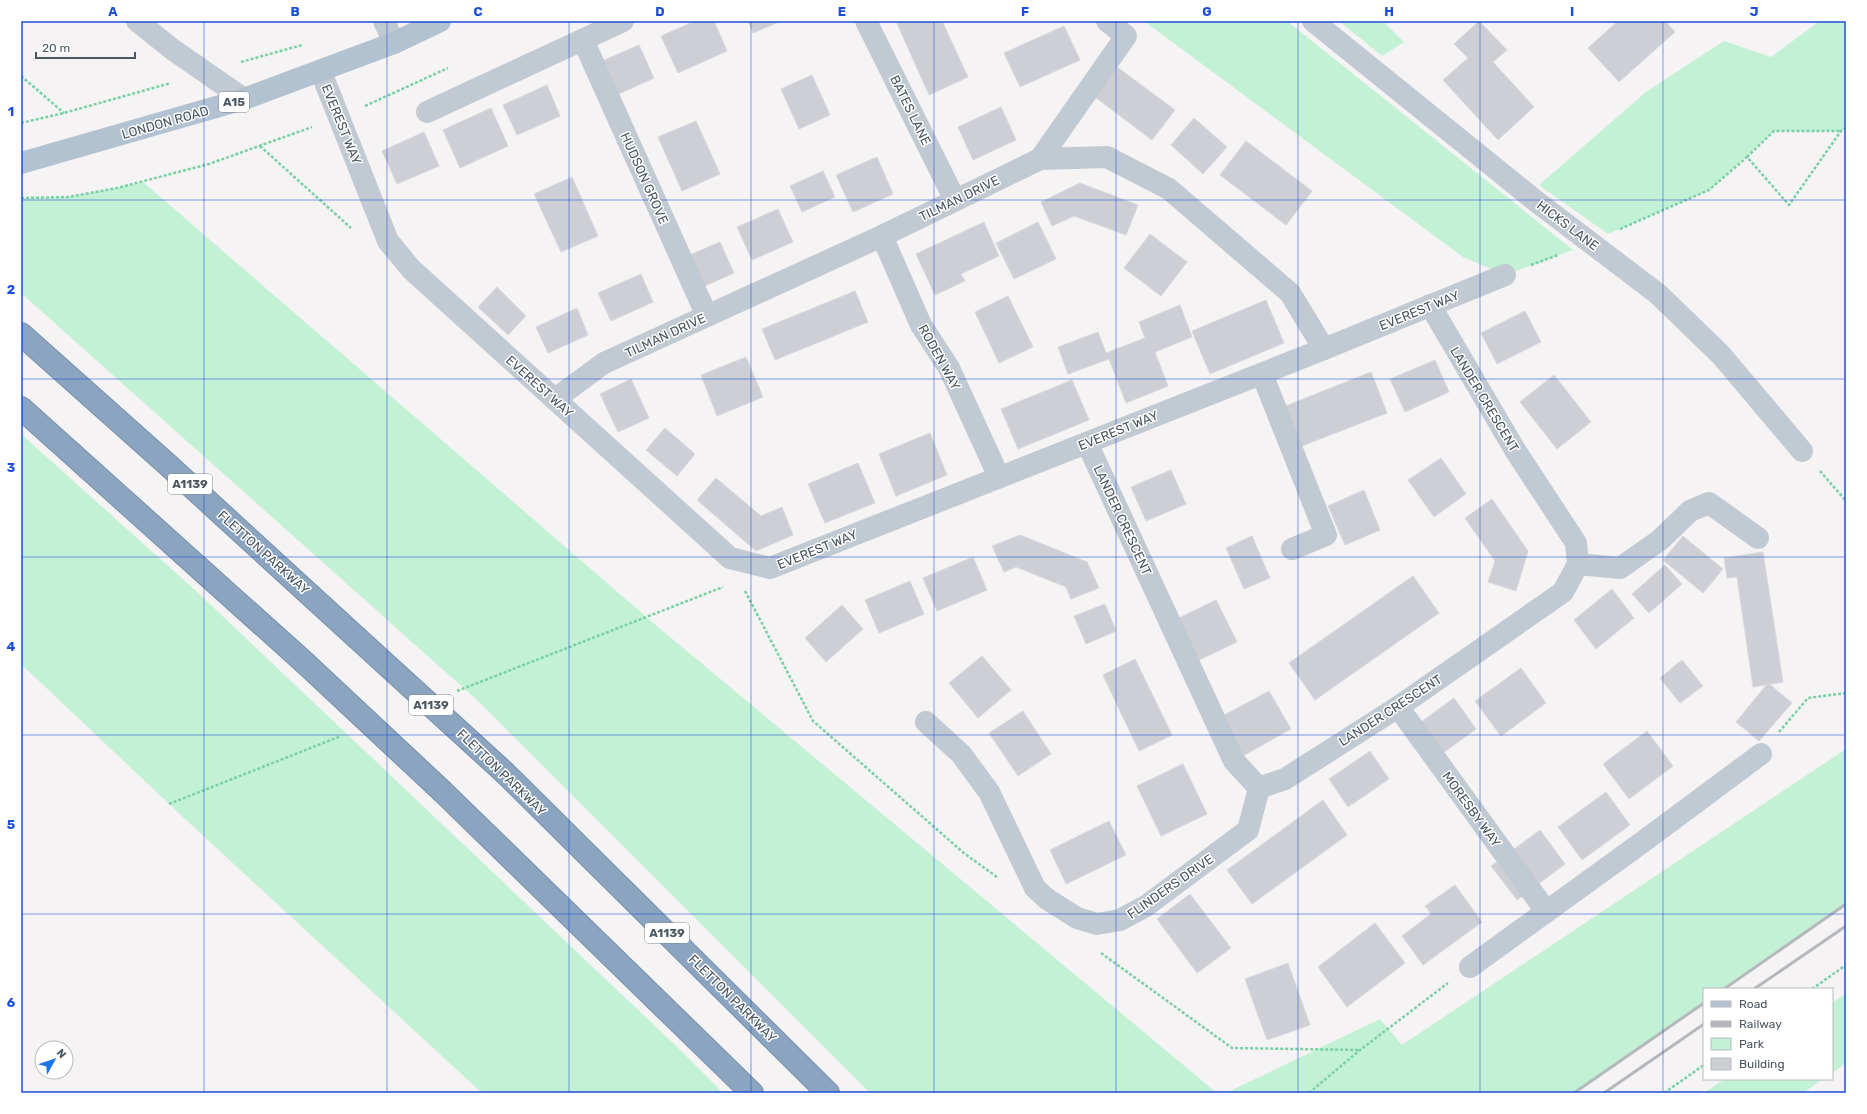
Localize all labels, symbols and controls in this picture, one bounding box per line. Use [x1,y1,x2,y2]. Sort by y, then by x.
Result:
text: A [108,4,118,19]
text: B [290,4,300,19]
text: C [473,4,483,19]
text: D [655,4,665,19]
text: E [838,4,846,19]
text: F [1021,4,1029,19]
text: G [1202,4,1212,19]
text: H [1384,4,1394,19]
text: I [1570,4,1574,19]
text: J [1750,4,1758,19]
scale bar [36,34,135,60]
text: 20 m [42,41,70,55]
street label: BATES LANE [887,73,934,148]
street label: EVEREST WAY [319,82,365,167]
road number: A15 [219,92,249,112]
street label: LONDON ROAD [120,103,210,142]
text: 1 [8,104,14,119]
street label: HUDSON GROVE [618,130,672,226]
street label: TILMAN DRIVE [917,173,1002,224]
street label: HICKS LANE [1534,197,1602,254]
text: 2 [7,282,15,297]
street label: EVEREST WAY [1377,287,1462,333]
street label: TILMAN DRIVE [623,310,708,361]
street label: RODEN WAY [915,322,964,393]
street label: LANDER CRESCENT [1447,344,1522,455]
street label: EVEREST WAY [503,352,577,421]
street label: EVEREST WAY [1076,407,1161,453]
text: 3 [7,460,16,475]
street label: LANDER CRESCENT [1090,463,1155,578]
road number: A1139 [168,474,212,494]
street label: FLETTON PARKWAY [215,507,313,598]
street label: EVEREST WAY [775,526,860,572]
text: 4 [7,639,16,654]
street label: LANDER CRESCENT [1336,671,1445,749]
road number: A1139 [409,695,453,715]
street label: FLETTON PARKWAY [454,726,550,819]
street label: MORESBY WAY [1439,769,1504,850]
text: 5 [7,817,15,832]
street label: FLINDERS DRIVE [1124,851,1216,922]
road number: A1139 [645,923,689,943]
street label: FLETTON PARKWAY [686,951,780,1046]
legend [1703,988,1833,1080]
text: 6 [7,995,16,1010]
text: Road [1739,997,1767,1011]
text: Railway [1739,1017,1782,1031]
text: Park [1739,1037,1765,1051]
north arrow [34,1040,74,1080]
text: N [54,1047,69,1061]
text: Building [1739,1057,1785,1071]

